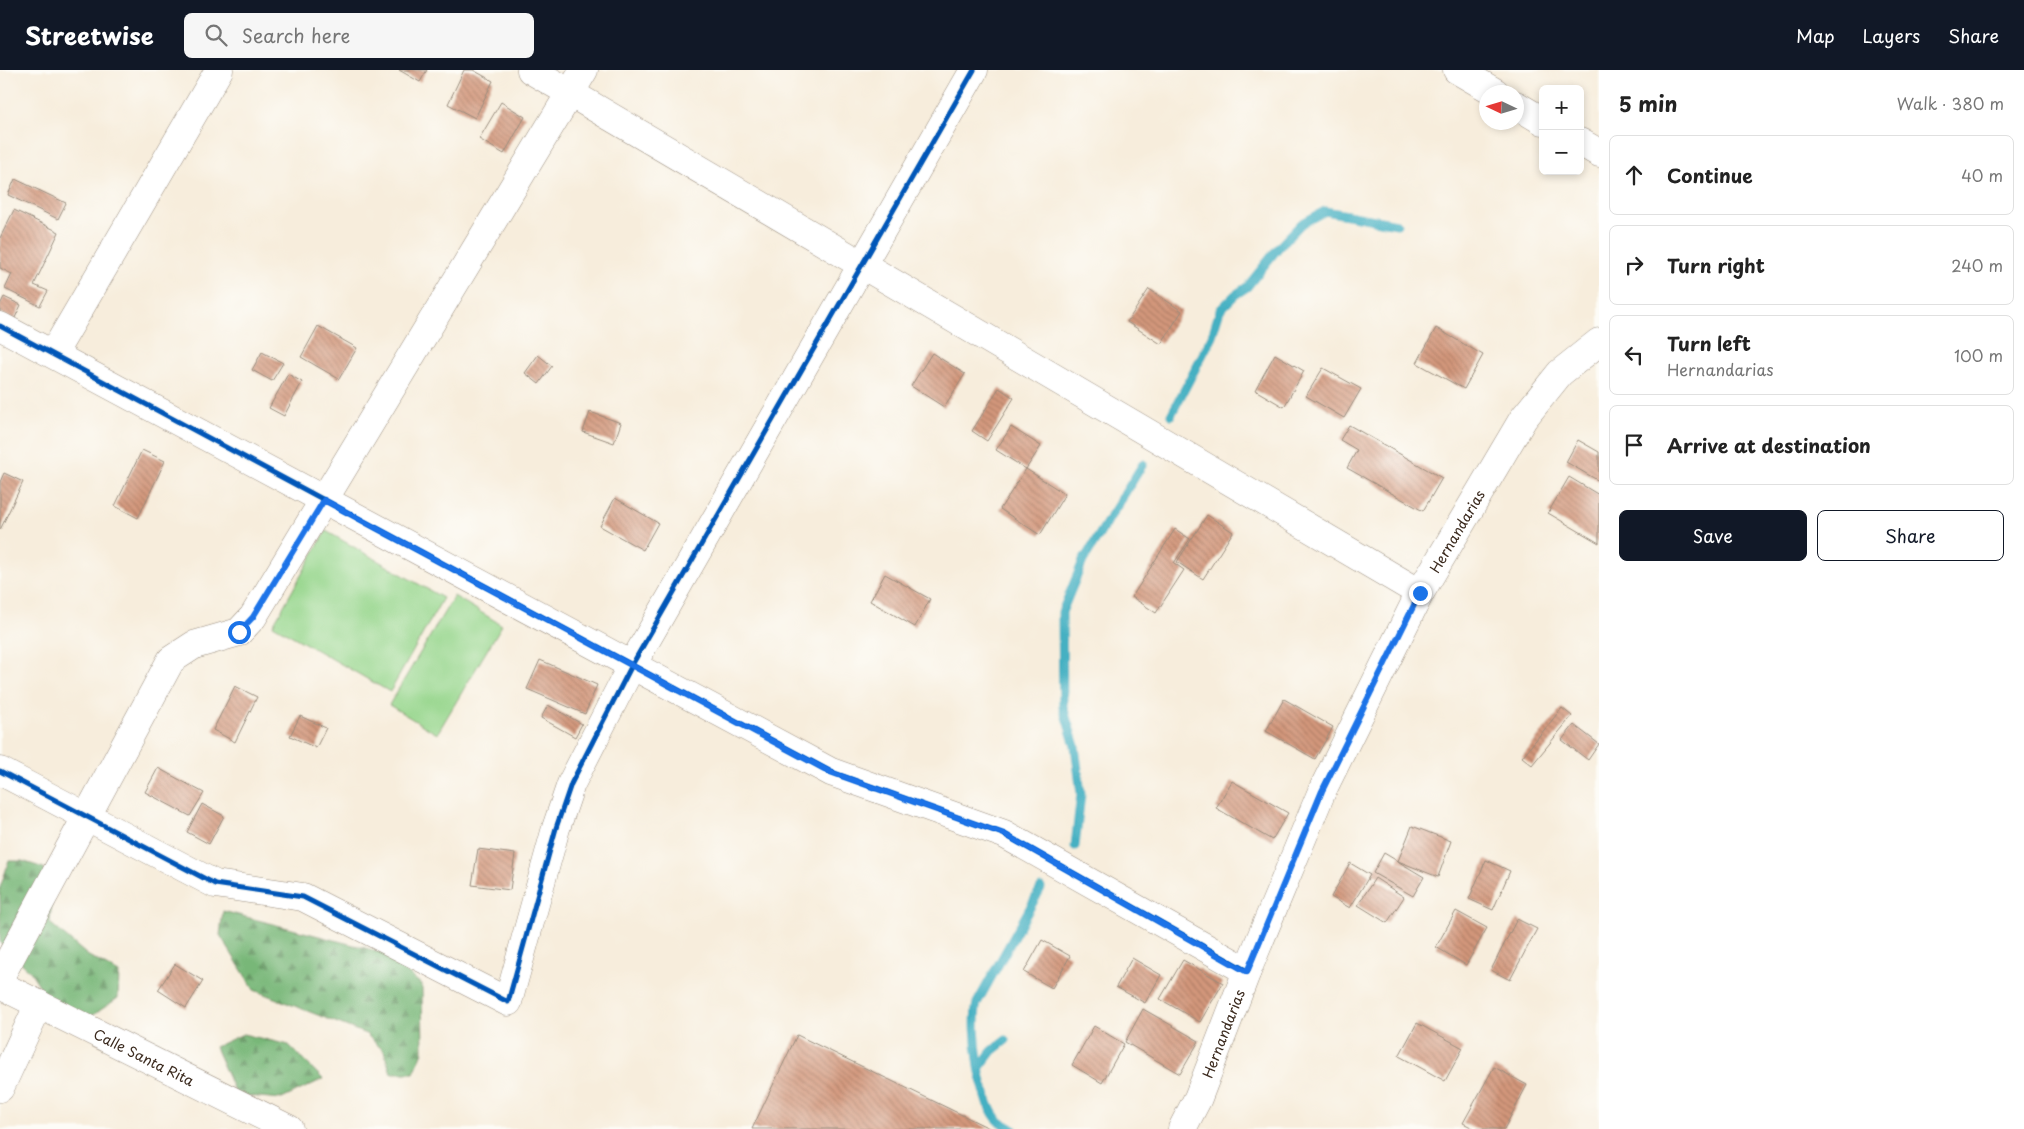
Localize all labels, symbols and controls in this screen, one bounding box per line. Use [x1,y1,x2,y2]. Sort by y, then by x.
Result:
search box [184,13,534,58]
text: Streetwise [25,17,154,53]
icon: search [202,21,230,49]
text: Search here [242,21,350,49]
text: Map [1796,22,1835,49]
text: Layers [1863,22,1920,49]
text: Share [1948,22,1999,49]
north arrow [1479,85,1524,130]
map controls [1539,85,1584,175]
button: + [1539,85,1584,130]
text: 5 min [1619,87,1677,119]
text: Walk · 380 m [1897,91,2004,115]
button: − [1539,130,1584,175]
icon: ahead [1620,161,1648,189]
text: Continue [1667,161,1753,189]
text: 40 m [1961,163,2003,187]
icon: right [1620,251,1648,279]
text: Turn right [1667,251,1765,279]
text: 240 m [1951,253,2003,277]
text: Turn left [1667,329,1751,357]
icon: left [1620,341,1648,369]
text: 100 m [1954,343,2003,367]
text: Hernandarias [1667,357,1774,381]
icon: arrive [1620,431,1648,459]
text: Arrive at destination [1667,431,1871,459]
street label: Hernandarias [1424,485,1490,576]
button: Save [1619,510,1807,561]
button: Share [1817,510,2004,561]
route end [1409,582,1432,605]
route start [228,621,251,644]
street label: Hernandarias [1196,986,1249,1081]
street label: Calle Santa Rita [90,1023,198,1091]

